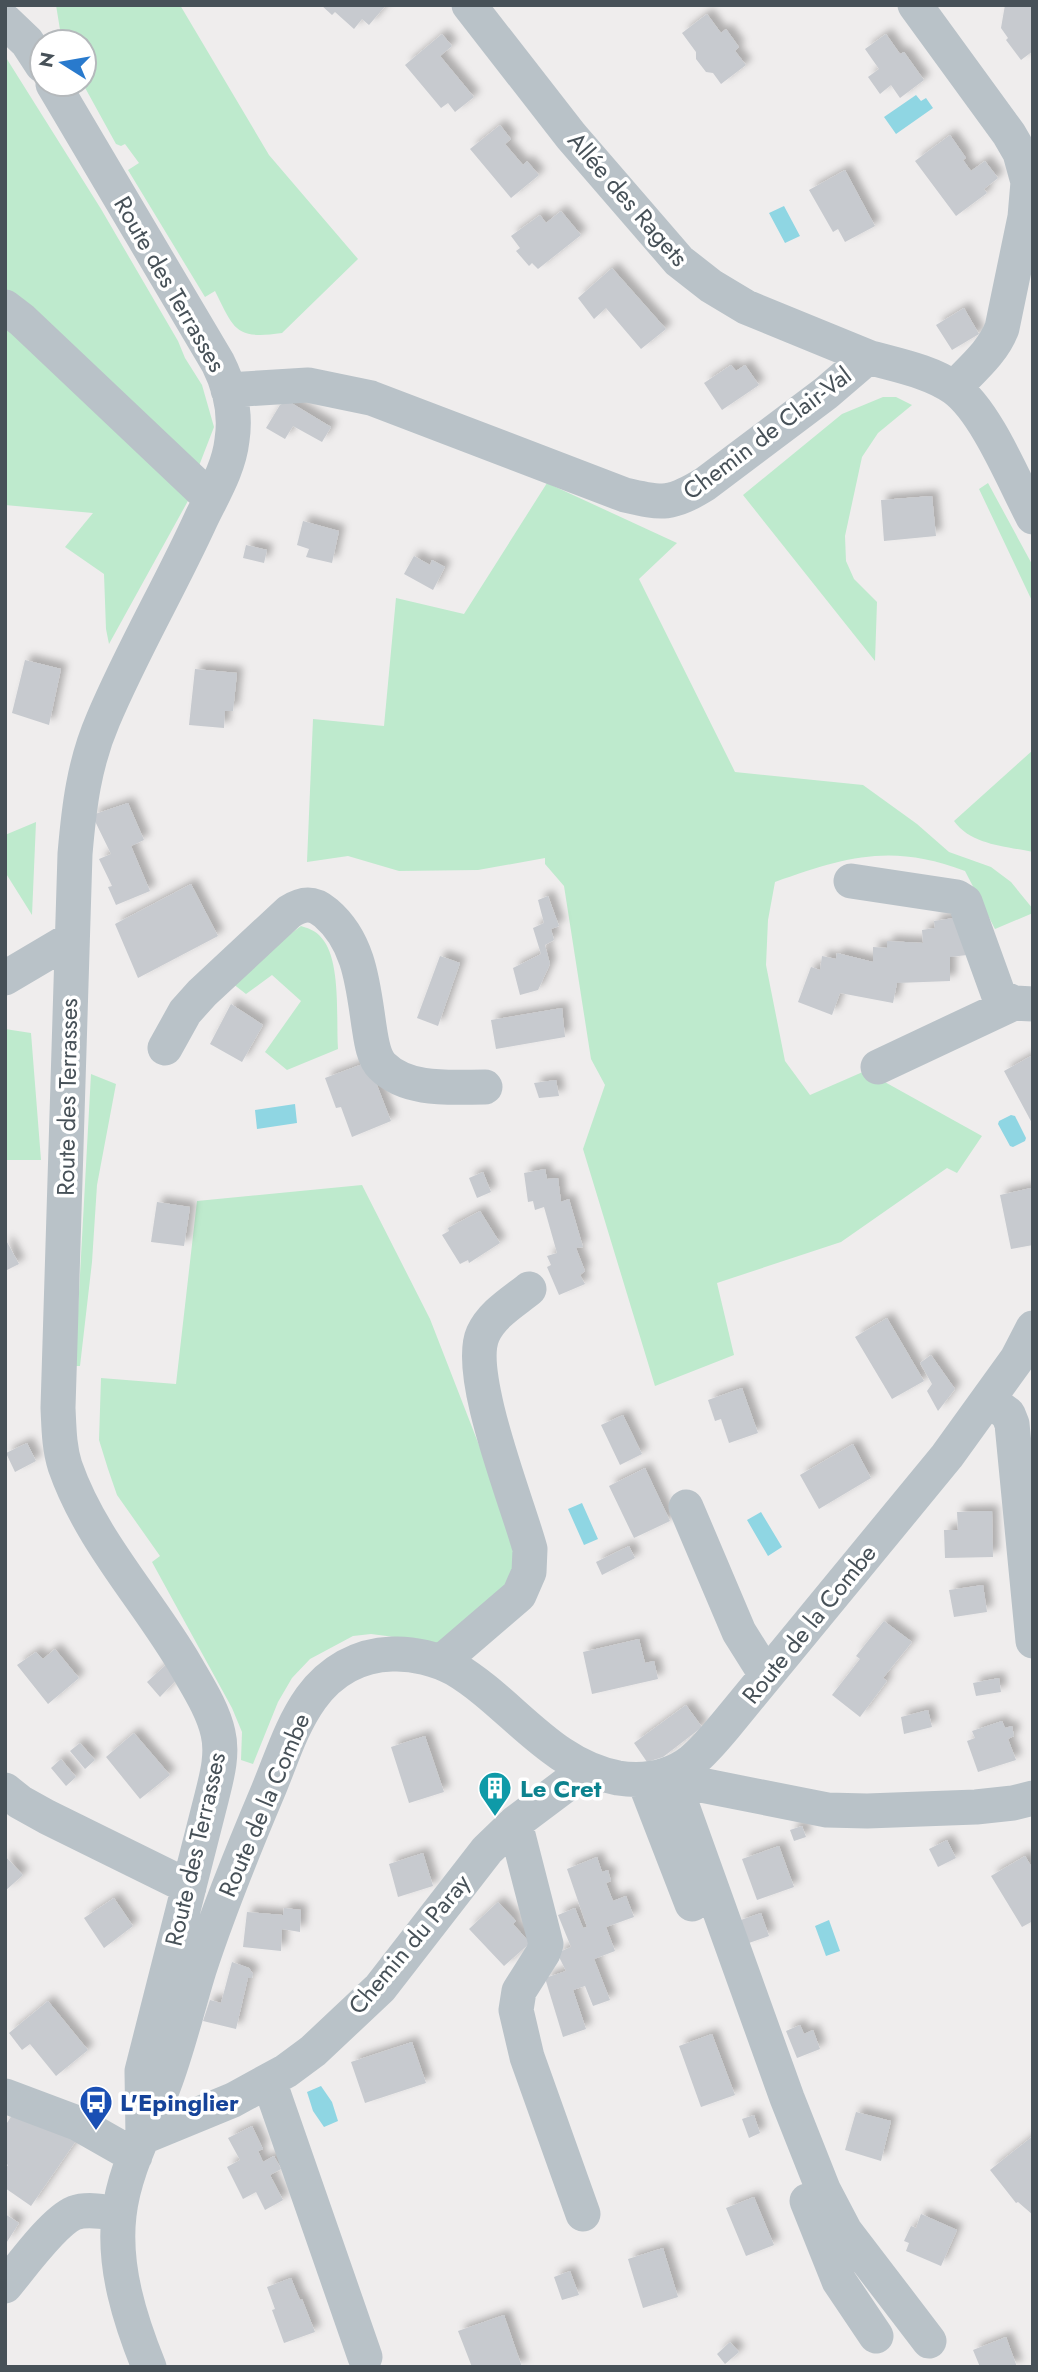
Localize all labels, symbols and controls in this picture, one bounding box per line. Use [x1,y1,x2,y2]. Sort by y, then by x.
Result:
north arrow [28,28,98,98]
text: N [32,50,61,70]
street label: Allée des Ragets [560,124,696,274]
street label: Route des Terrasses [105,190,235,378]
street label: Chemin de Clair-Val [675,358,859,508]
street label: Route des Terrasses [48,998,86,1196]
street label: Route de la Combe [734,1537,884,1711]
street label: Route de la Combe [210,1708,318,1902]
street label: Route des Terrasses [156,1749,234,1949]
building icon: Le Cret [476,1769,514,1818]
place label: Le Cret [520,1771,602,1806]
street label: Chemin du Paray [340,1866,479,2022]
bus stop icon: L'Epinglier [77,2083,115,2132]
place label: L'Epinglier [120,2085,239,2120]

